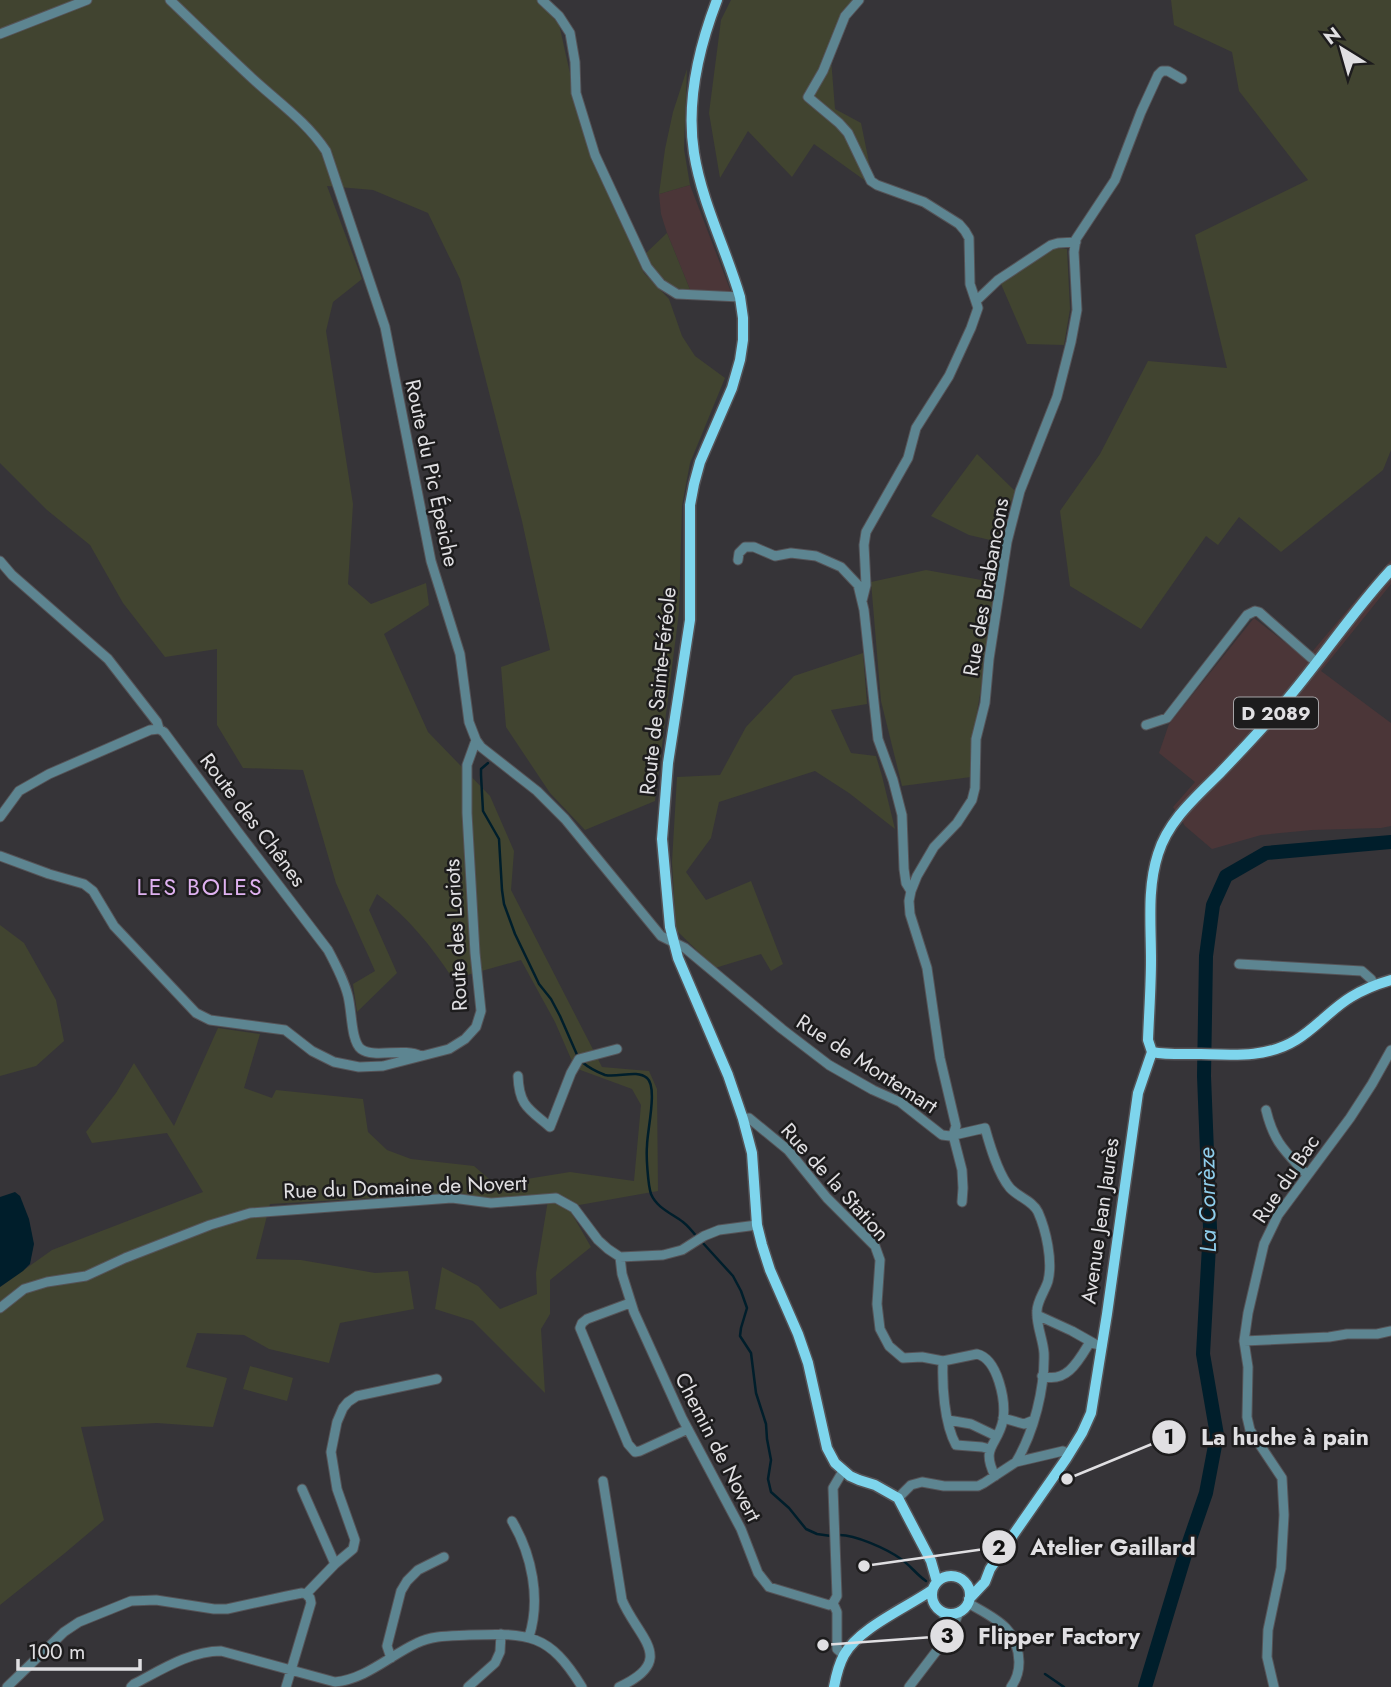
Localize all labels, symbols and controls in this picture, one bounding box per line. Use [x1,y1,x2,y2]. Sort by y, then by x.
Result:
north arrow [1307,14,1377,84]
text: N [1318,20,1346,51]
street label: Route du Pic Épeiche [398,377,467,570]
street label: Rue des Brabancons [956,495,1016,679]
street label: Route de Sainte-Féréole [632,585,684,797]
road number: D 2089 [1234,698,1318,728]
street label: Route des Chênes [193,747,313,893]
street label: Route des Loriots [437,858,475,1012]
district label: LES BOLES [136,870,264,904]
street label: Rue de Montemart [790,1007,944,1121]
street label: Rue de la Station [774,1116,896,1248]
street label: Rue du Bac [1245,1129,1327,1229]
street label: Avenue Jean Jaurès [1074,1136,1126,1306]
water label: La Corrèze [1189,1147,1225,1253]
street label: Rue du Domaine de Novert [283,1168,527,1206]
street label: Chemin de Novert [667,1367,769,1527]
callout: La huche à pain [1152,1415,1383,1459]
text: La huche à pain [1201,1420,1369,1454]
text: 1 [1164,1422,1174,1452]
callout: Atelier Gaillard [981,1525,1210,1569]
text: Atelier Gaillard [1029,1530,1196,1564]
text: 2 [992,1533,1006,1563]
callout: Flipper Factory [929,1614,1154,1658]
text: Flipper Factory [978,1619,1141,1653]
text: 3 [940,1621,954,1651]
scale bar [18,1628,140,1672]
text: 100 m [28,1637,85,1667]

